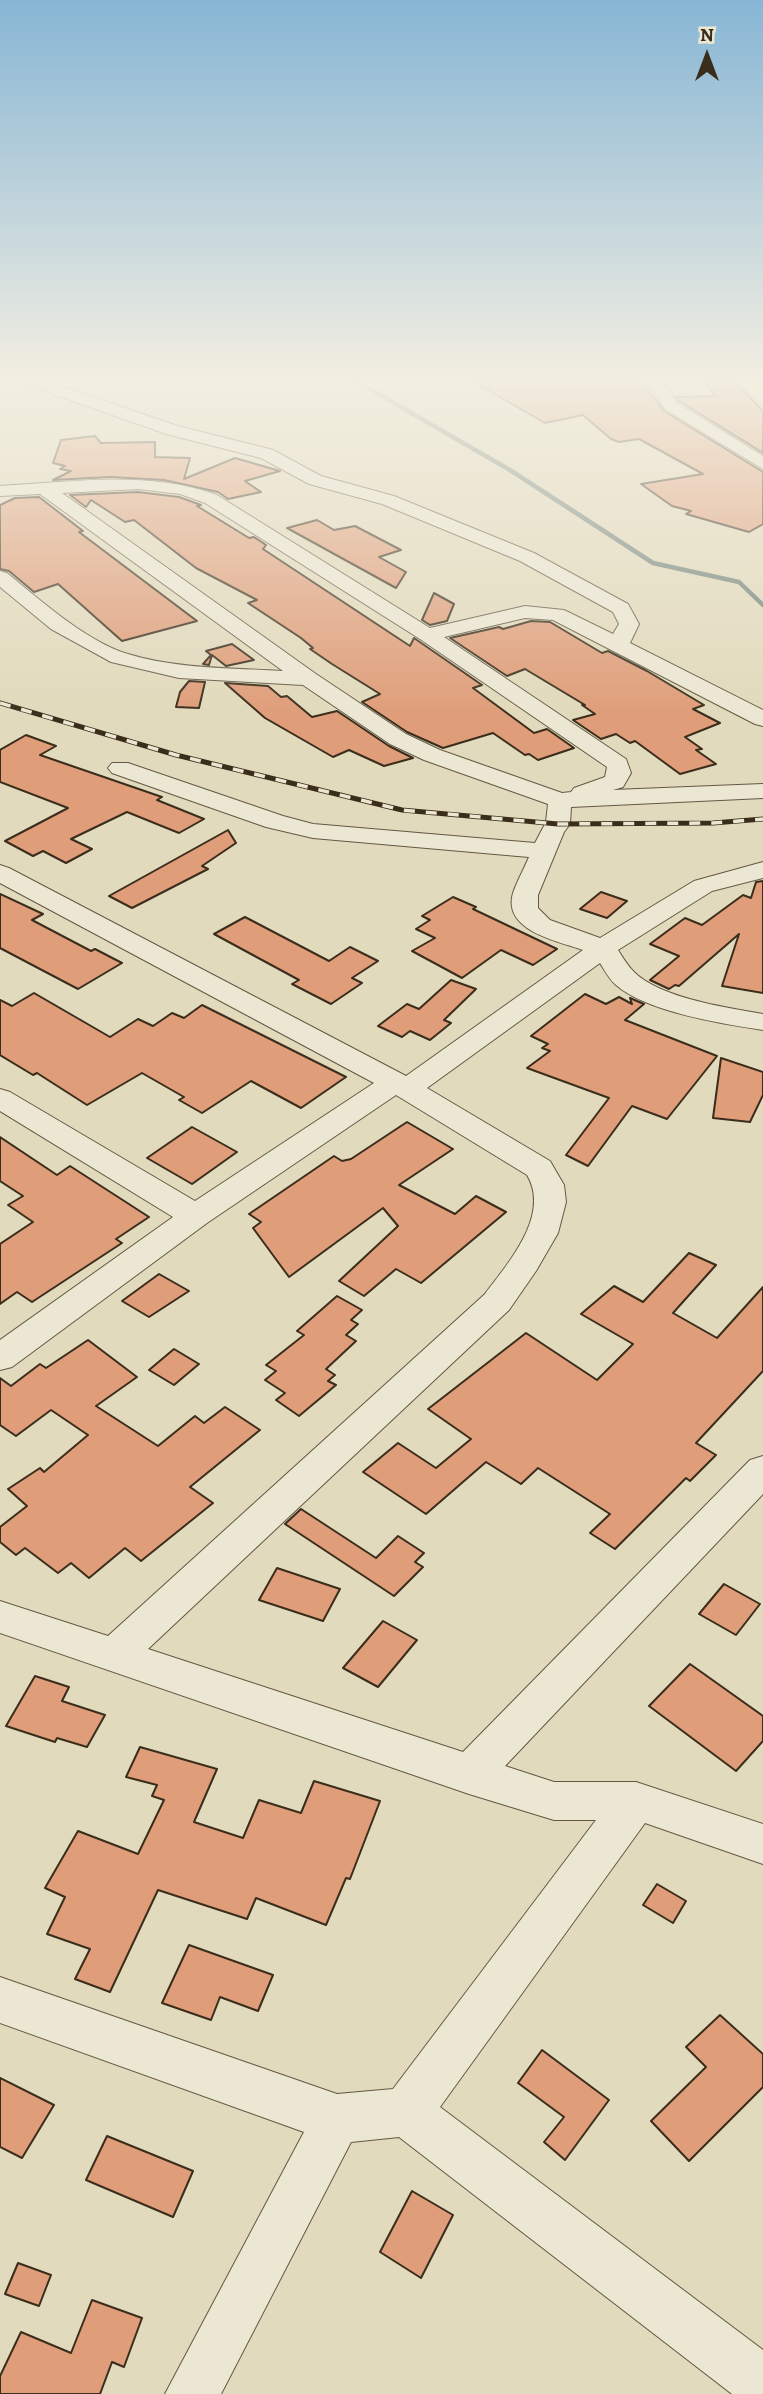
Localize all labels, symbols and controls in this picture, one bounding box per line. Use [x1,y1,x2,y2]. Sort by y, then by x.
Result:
north arrow [672,21,742,91]
text: N [700,22,714,48]

